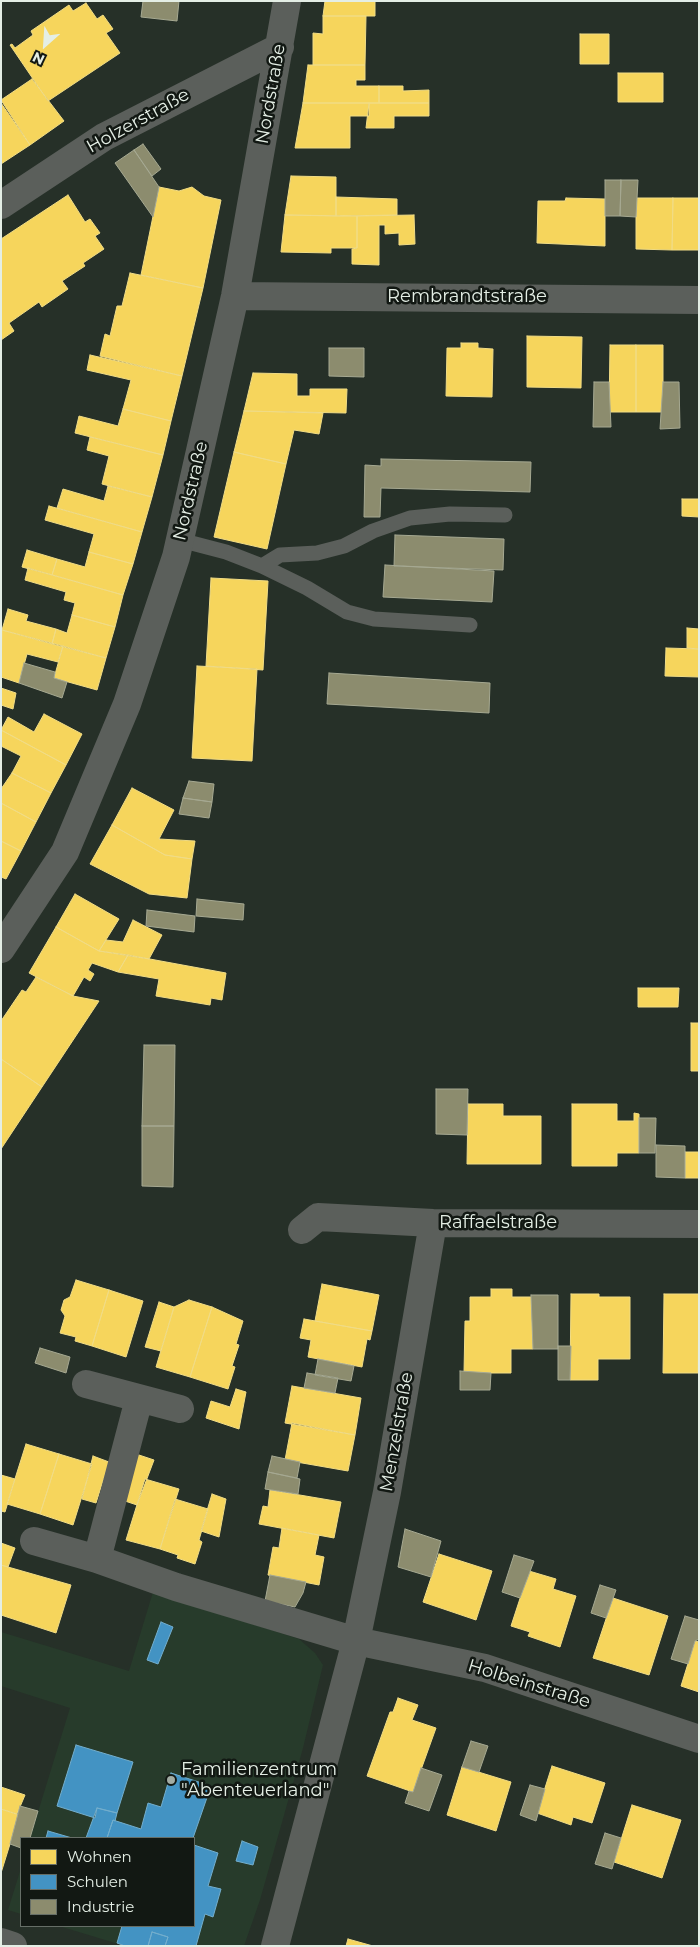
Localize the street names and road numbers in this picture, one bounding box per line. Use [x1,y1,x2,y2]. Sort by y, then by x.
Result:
street label: Nordstraße [252,42,290,146]
street label: Holzerstraße [83,84,193,158]
street label: Rembrandtstraße [387,286,547,308]
street label: Nordstraße [169,439,213,543]
street label: Raffaelstraße [439,1212,557,1234]
street label: Menzelstraße [376,1371,418,1493]
street label: Holbeinstraße [465,1655,593,1713]

